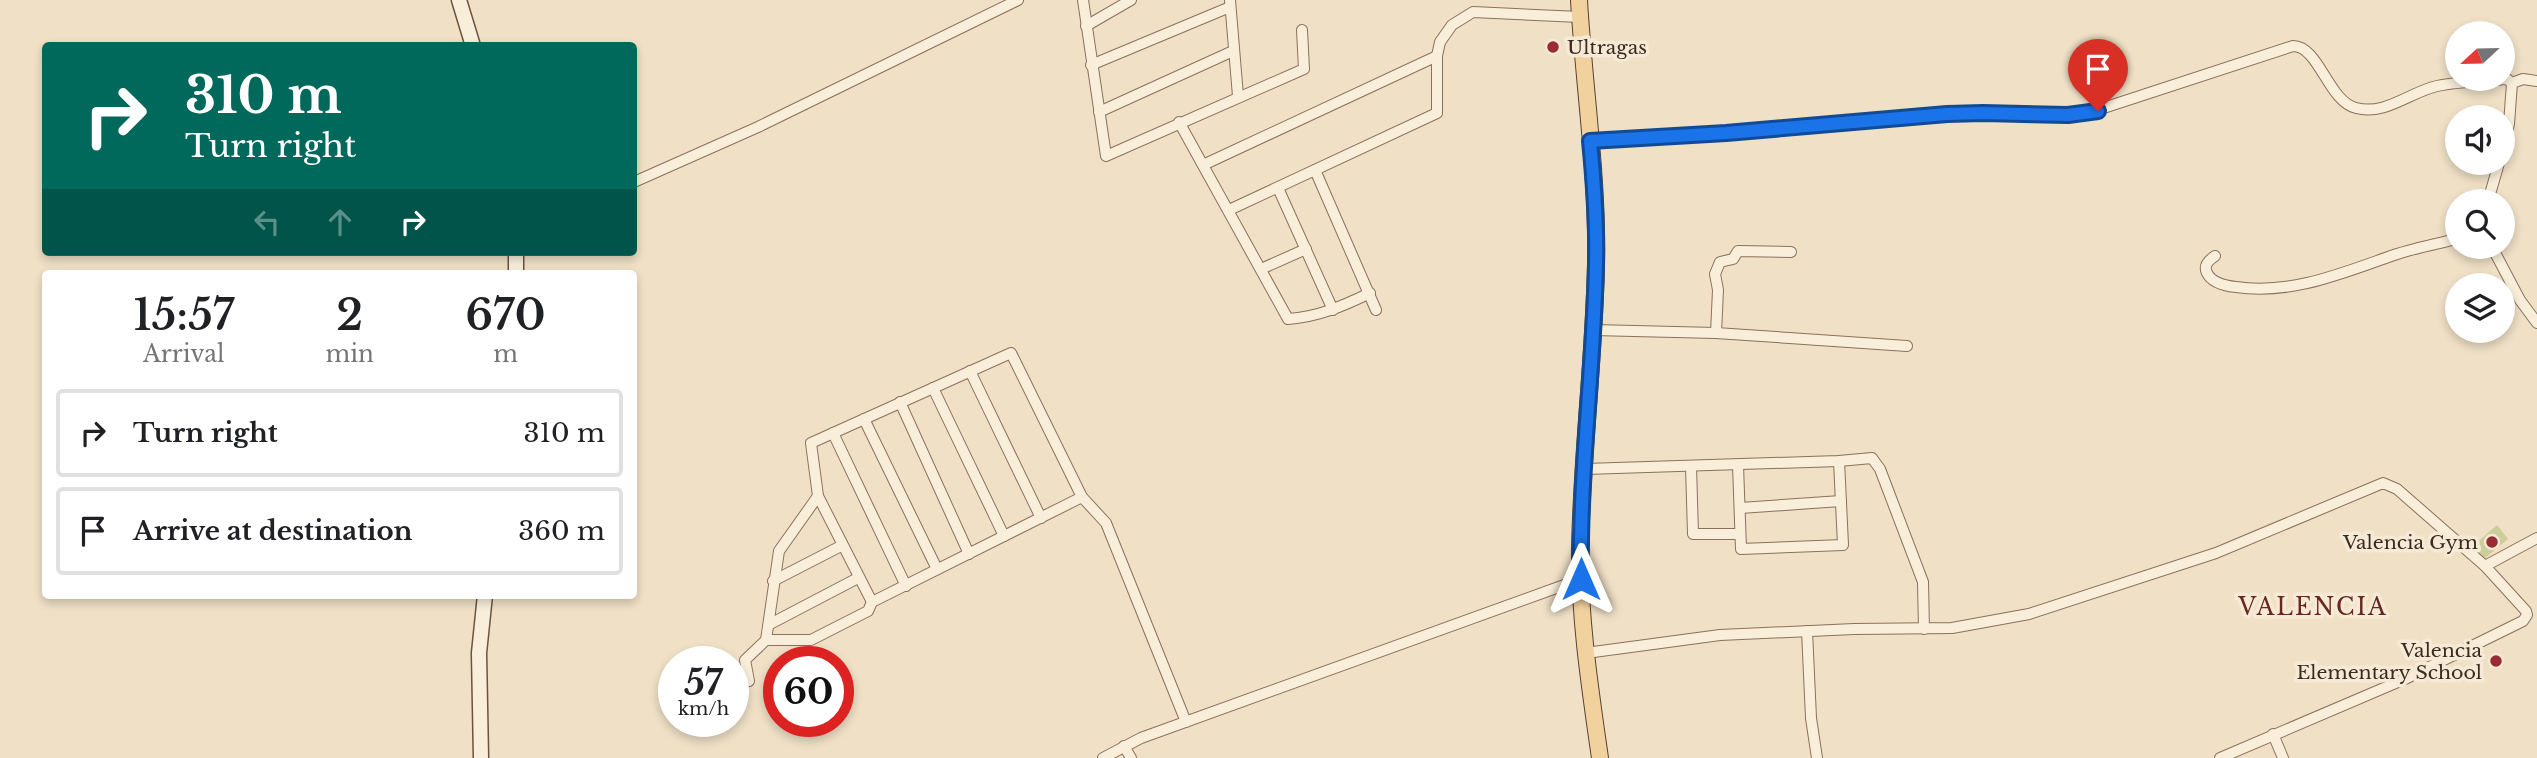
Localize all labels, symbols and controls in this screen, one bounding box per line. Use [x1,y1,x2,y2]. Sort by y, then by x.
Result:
north arrow [2445,21,2515,91]
map controls [2445,21,2515,343]
place label: Ultragas [1567,36,1647,59]
marker: Ultragas [1545,39,1561,55]
pin [2068,39,2128,111]
icon: arrive [2079,50,2117,88]
text: 310 m [185,65,342,126]
icon: right [70,70,161,161]
button: sound [2445,105,2515,175]
text: Turn right [185,126,356,166]
button: search [2445,189,2515,259]
icon: left [248,203,286,241]
icon: ahead [321,203,359,241]
icon: right [394,203,432,241]
button: layers [2445,273,2515,343]
text: 15:57 [133,289,234,341]
text: 2 [336,289,363,341]
text: 670 [465,289,546,341]
text: Arrival [143,340,225,368]
text: min [326,340,374,368]
text: m [493,340,518,368]
icon: right [74,414,112,452]
text: Turn right [133,417,278,449]
text: 310 m [523,417,605,449]
icon: arrive [74,512,112,550]
text: Arrive at destination [133,515,413,547]
text: 360 m [518,515,605,547]
place label: Valencia Gym [2342,531,2478,554]
marker: Valencia Gym [2484,534,2500,550]
position arrow [1544,542,1618,616]
district label: VALENCIA [2237,593,2388,621]
place label: Valencia Elementary School [2296,639,2482,684]
speed limit sign: 60 [763,646,854,737]
marker: Valencia Elementary School [2488,653,2504,669]
text: 57 [684,661,723,704]
text: km/h [678,698,729,720]

